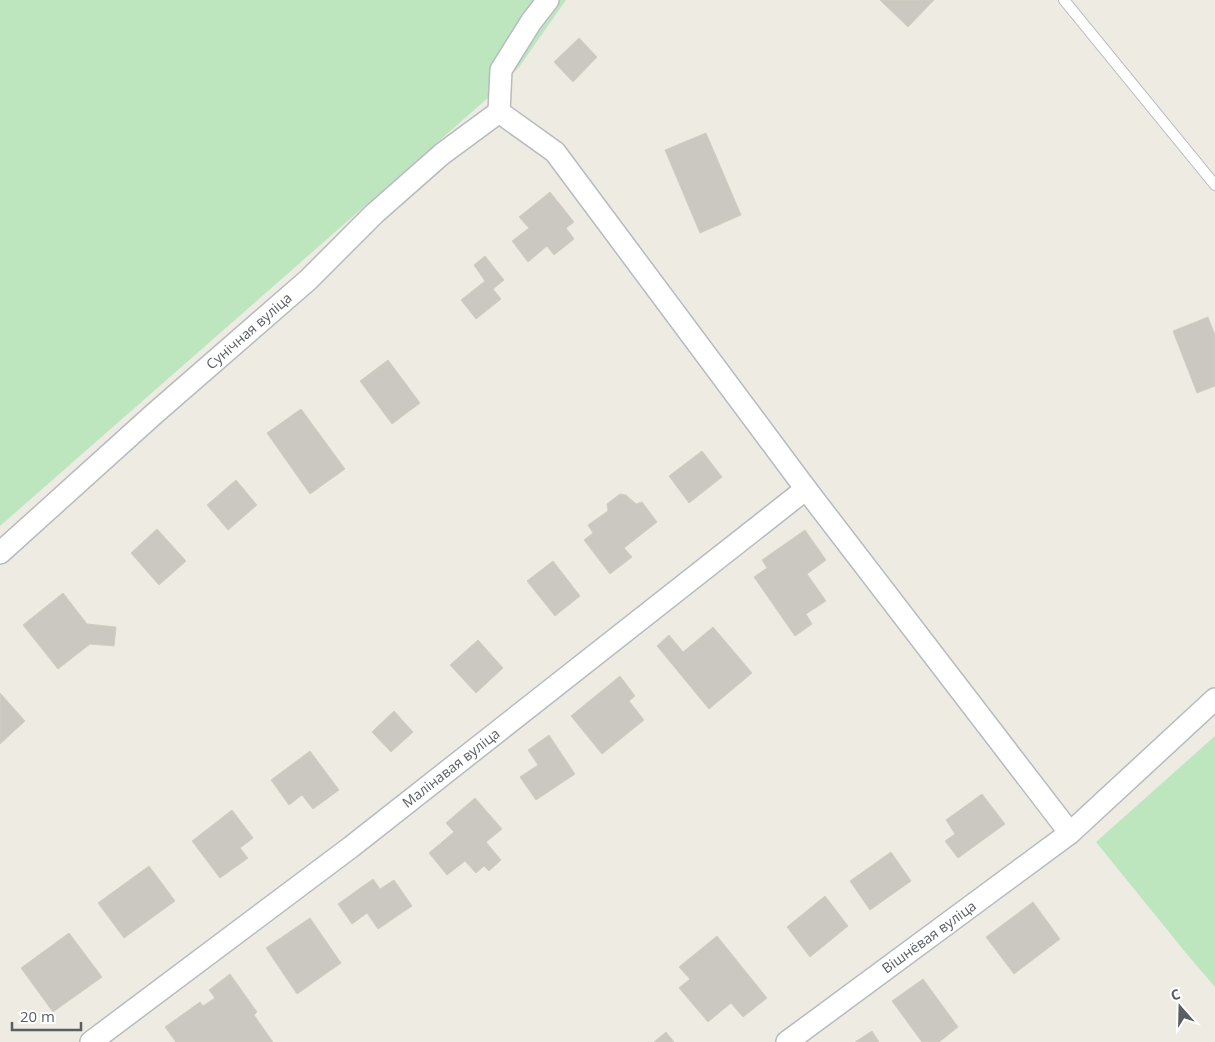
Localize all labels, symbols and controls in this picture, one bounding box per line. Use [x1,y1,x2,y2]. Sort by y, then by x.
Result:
street label: Сунічная вуліца [202,288,296,373]
street label: Малінавая вуліца [398,724,503,812]
street label: Вішнёвая вуліца [878,896,980,977]
north arrow [1155,982,1205,1032]
text: С [1168,984,1183,1005]
scale bar [12,1000,81,1032]
text: 20 m [20,1006,55,1026]

